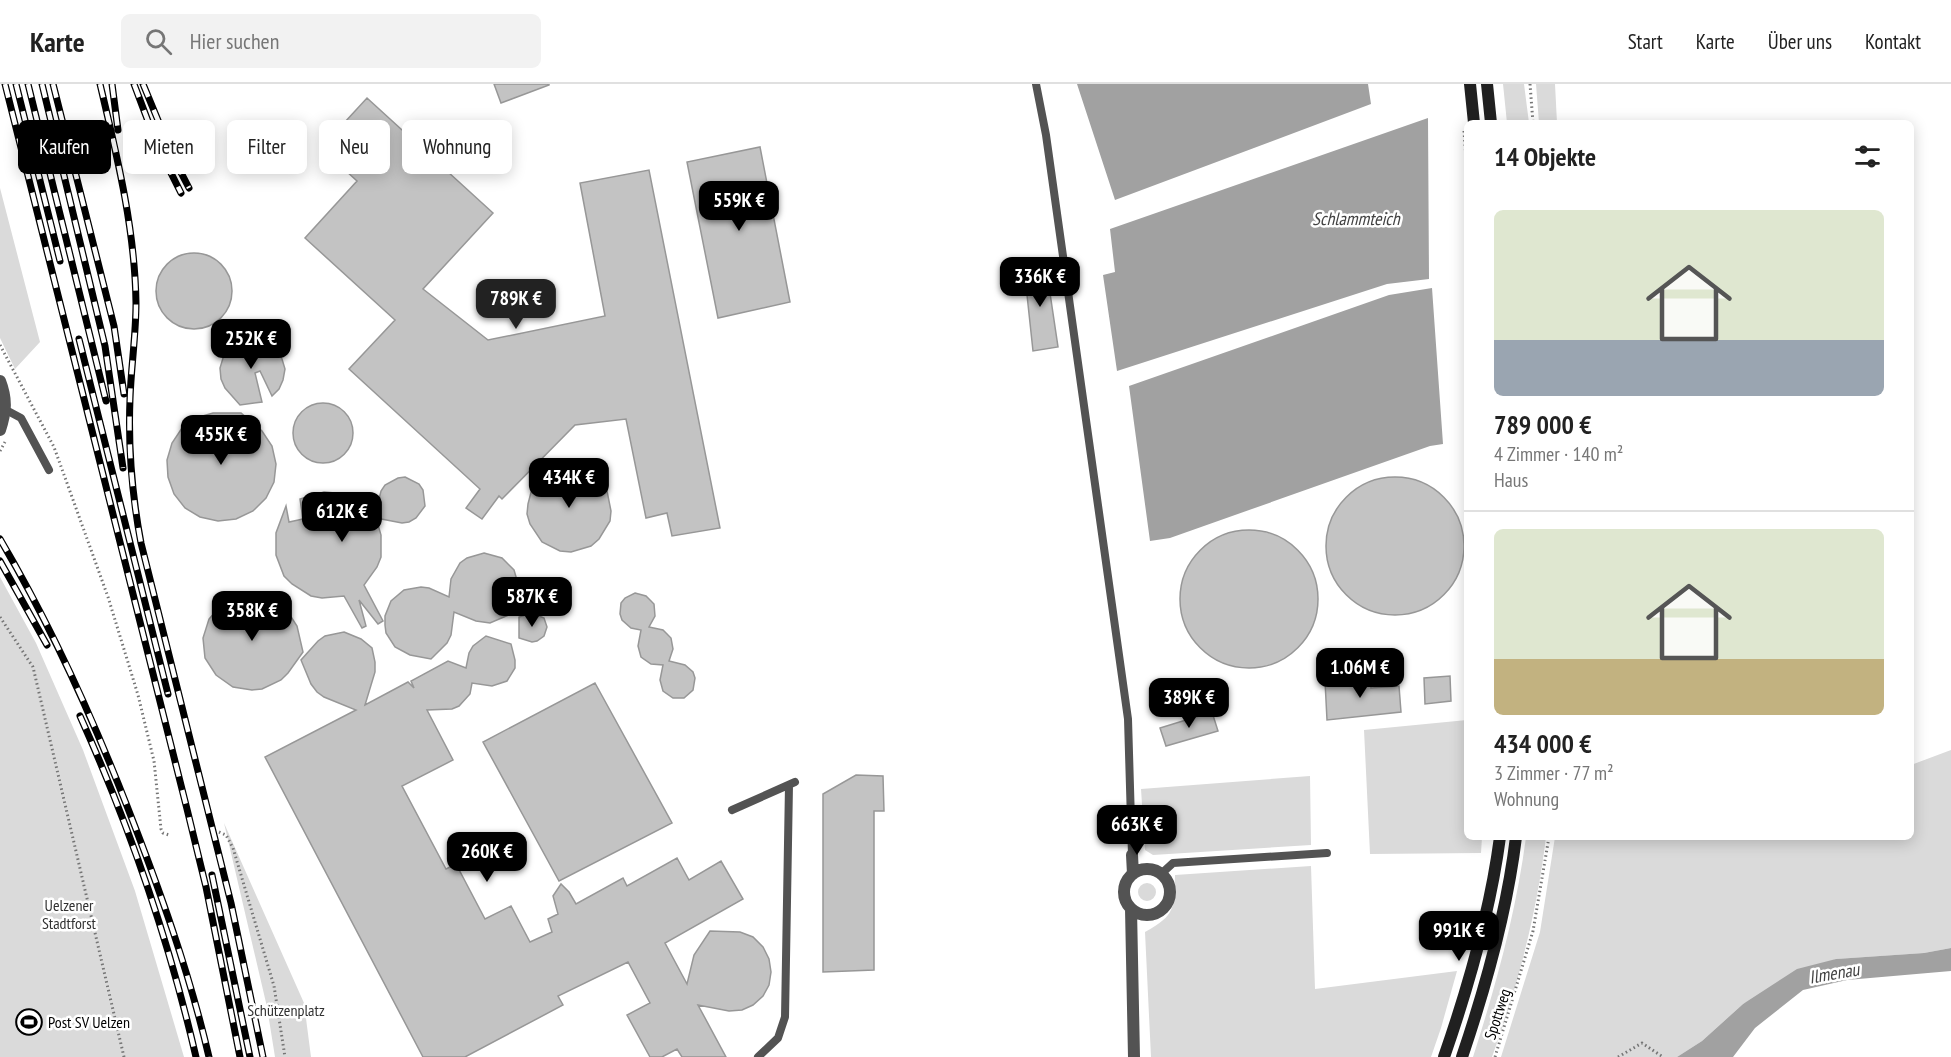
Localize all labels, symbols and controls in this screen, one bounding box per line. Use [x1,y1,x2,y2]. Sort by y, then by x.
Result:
search box [121,14,541,68]
text: Karte [30,23,85,60]
icon: search [142,25,175,58]
text: Hier suchen [190,27,279,55]
text: Start [1628,28,1663,55]
text: Karte [1696,28,1735,55]
text: Über uns [1768,28,1832,55]
text: Kontakt [1865,28,1921,55]
chip: Kaufen [18,120,111,174]
chip: Mieten [123,120,215,174]
chip: Filter [227,120,307,174]
chip: Neu [319,120,390,174]
chip: Wohnung [402,120,512,174]
text: 14 Objekte [1494,140,1596,173]
icon: filters [1851,140,1884,173]
pin: 559K € [690,181,788,232]
text: 559K € [713,187,765,213]
water label: Schlammteich [1312,207,1401,230]
icon: home [1635,249,1743,357]
pin: 336K € [991,257,1089,308]
text: 336K € [1014,263,1066,289]
pin: 789K € [467,279,565,330]
text: 789K € [490,285,542,311]
pin: 252K € [202,319,300,370]
text: 252K € [225,325,277,351]
text: 789 000 € [1494,408,1592,441]
pin: 455K € [172,415,270,466]
text: 455K € [195,421,247,447]
text: 4 Zimmer · 140 m² [1494,441,1623,467]
pin: 434K € [520,458,618,509]
text: 434K € [543,464,595,490]
text: Haus [1494,467,1528,493]
pin: 612K € [293,492,391,543]
text: 612K € [316,498,368,524]
icon: home [1635,568,1743,676]
pin: 587K € [483,577,581,628]
text: 587K € [506,583,558,609]
pin: 358K € [203,591,301,642]
text: 358K € [226,597,278,623]
pin: 1.06M € [1305,648,1415,699]
text: 1.06M € [1330,654,1390,680]
pin: 389K € [1140,678,1238,729]
text: 389K € [1163,684,1215,710]
text: 434 000 € [1494,727,1592,760]
text: 3 Zimmer · 77 m² [1494,760,1614,786]
text: Wohnung [1494,786,1559,812]
pin: 663K € [1088,805,1186,856]
text: 663K € [1111,811,1163,837]
pin: 260K € [438,832,536,883]
text: 260K € [461,838,513,864]
park label: Uelzener Stadtforst [42,895,97,933]
pin: 991K € [1410,911,1508,962]
text: 991K € [1433,917,1485,943]
water label: Ilmenau [1807,957,1862,989]
street label: Spottweg [1479,986,1515,1042]
park label: Schützenplatz [247,1000,325,1020]
sports icon: Post SV Uelzen [14,1007,44,1037]
place label: Post SV Uelzen [48,1012,130,1032]

